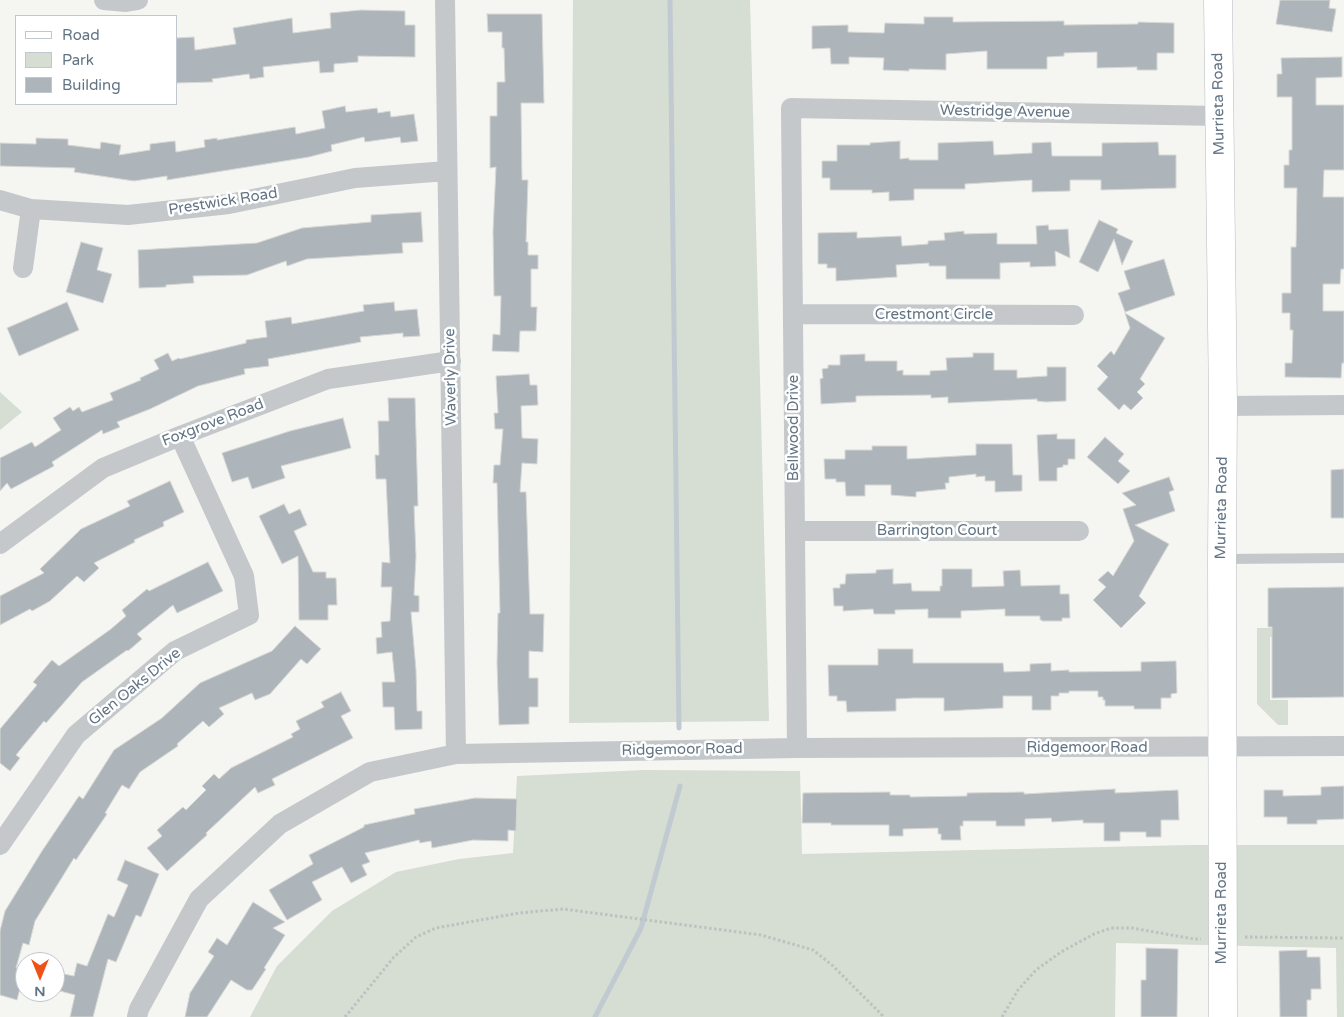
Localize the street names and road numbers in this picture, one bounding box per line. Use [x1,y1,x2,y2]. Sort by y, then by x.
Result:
street label: Murrieta Road [1209,52,1229,156]
street label: Westridge Avenue [940,102,1070,122]
street label: Prestwick Road [167,184,279,220]
street label: Crestmont Circle [875,306,993,324]
street label: Waverly Drive [441,328,461,426]
street label: Bellwood Drive [785,375,803,481]
street label: Foxgrove Road [160,395,266,451]
street label: Murrieta Road [1212,456,1232,560]
street label: Barrington Court [877,522,997,540]
street label: Glen Oaks Drive [85,644,185,730]
street label: Ridgemoor Road [1026,739,1148,757]
street label: Ridgemoor Road [621,740,743,760]
street label: Murrieta Road [1213,862,1231,964]

